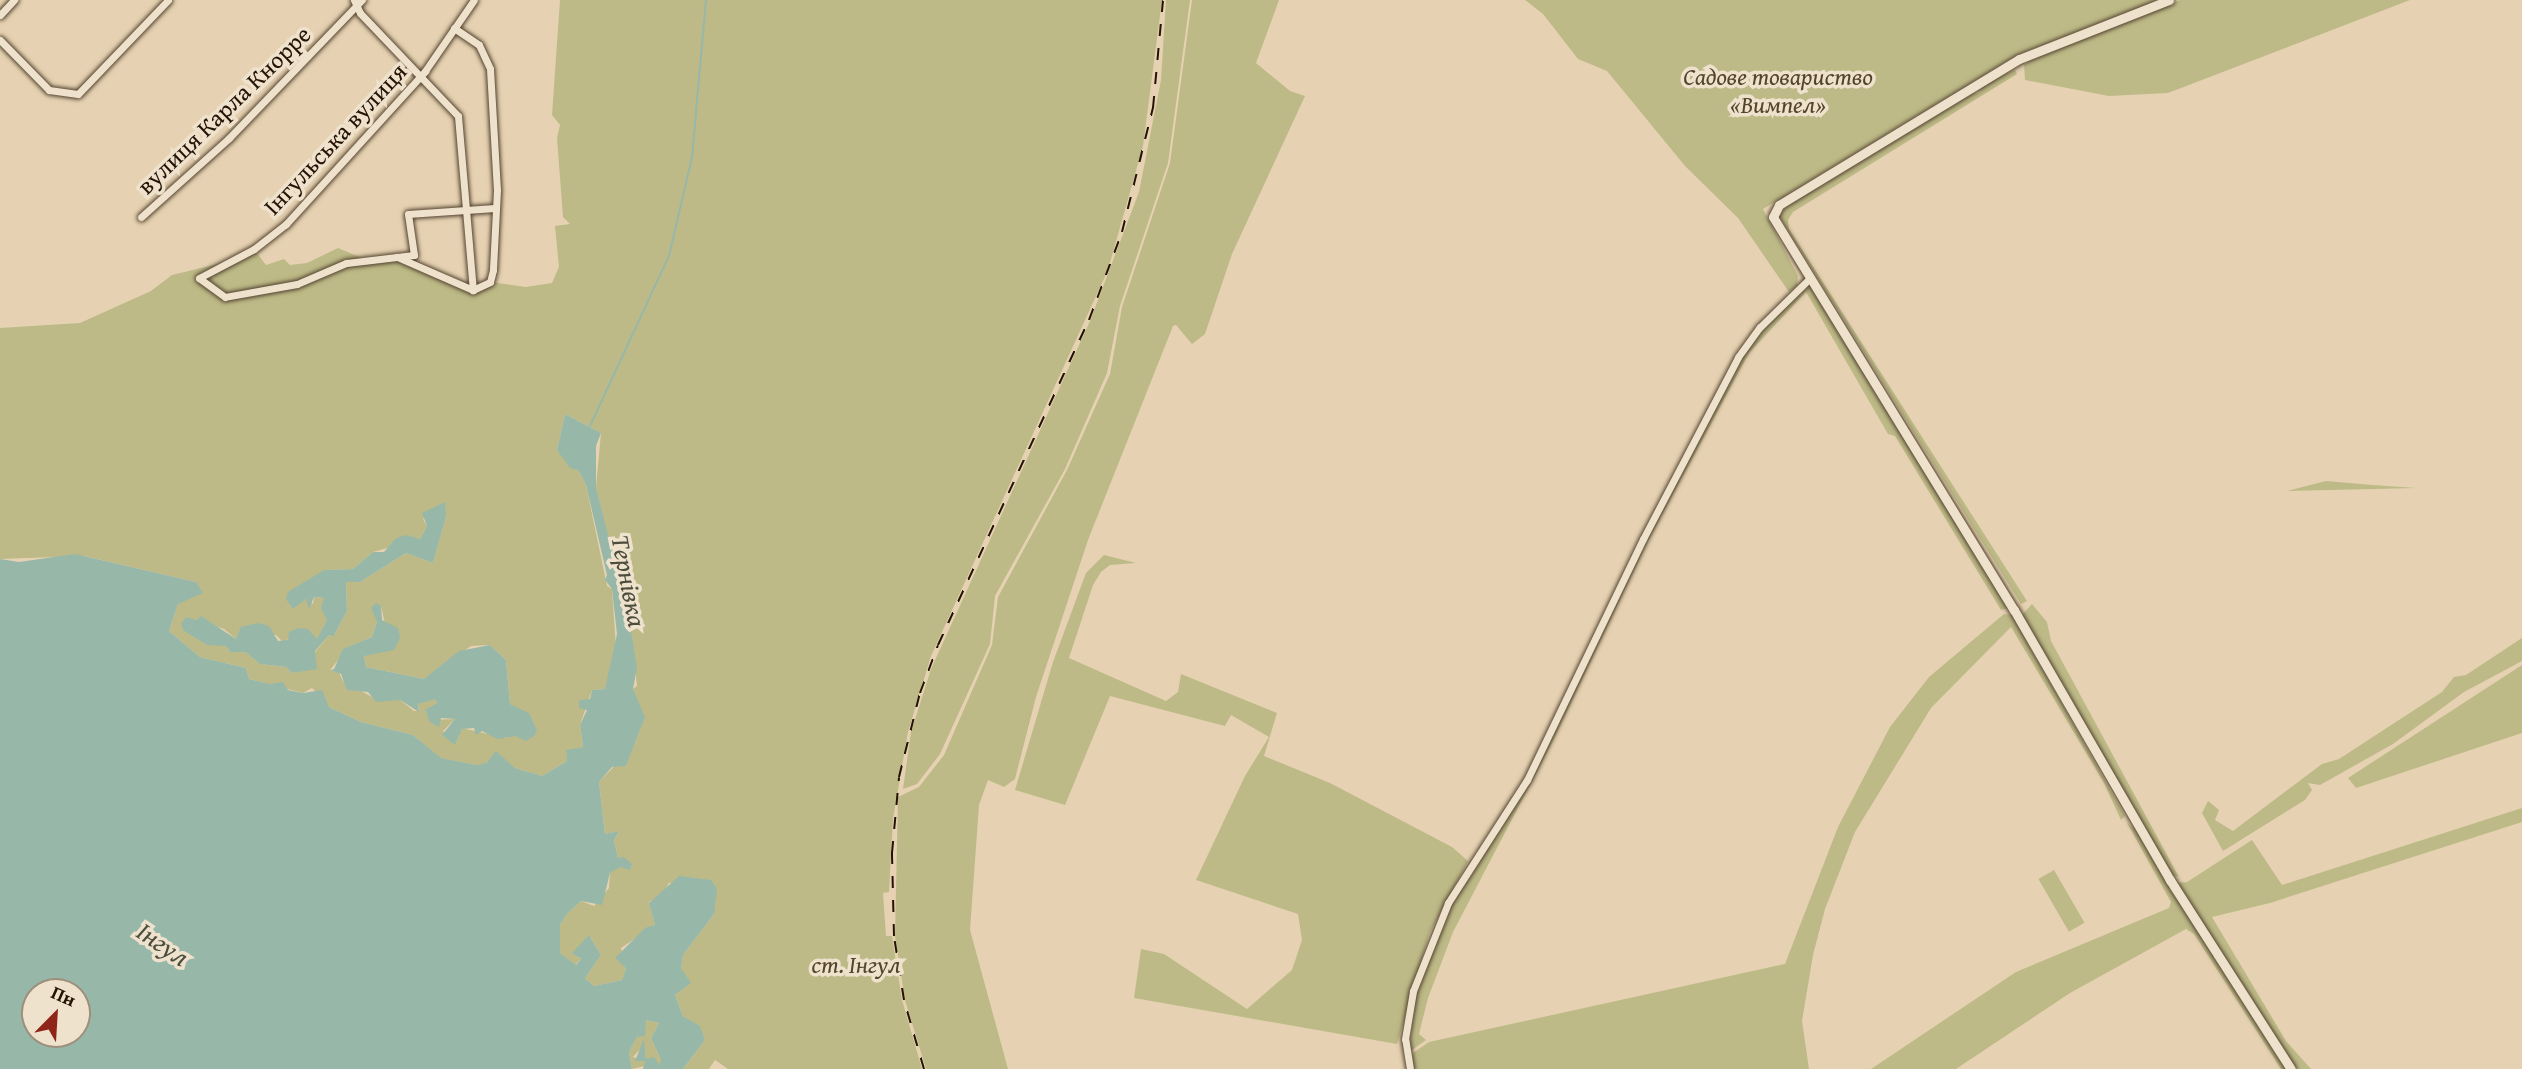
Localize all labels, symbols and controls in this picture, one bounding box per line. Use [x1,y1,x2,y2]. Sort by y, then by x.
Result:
street label: вулиця Карла Кнорре [131,20,317,200]
street label: Інгульська вулиця [257,57,413,221]
park label: Садове товариство «Вимпел» [1683,63,1873,119]
water label: Тернівка [605,533,653,629]
water label: Інгул [131,915,195,973]
park label: ст. Інгул [812,951,900,979]
north arrow [21,978,91,1048]
text: Пн [47,978,81,1013]

